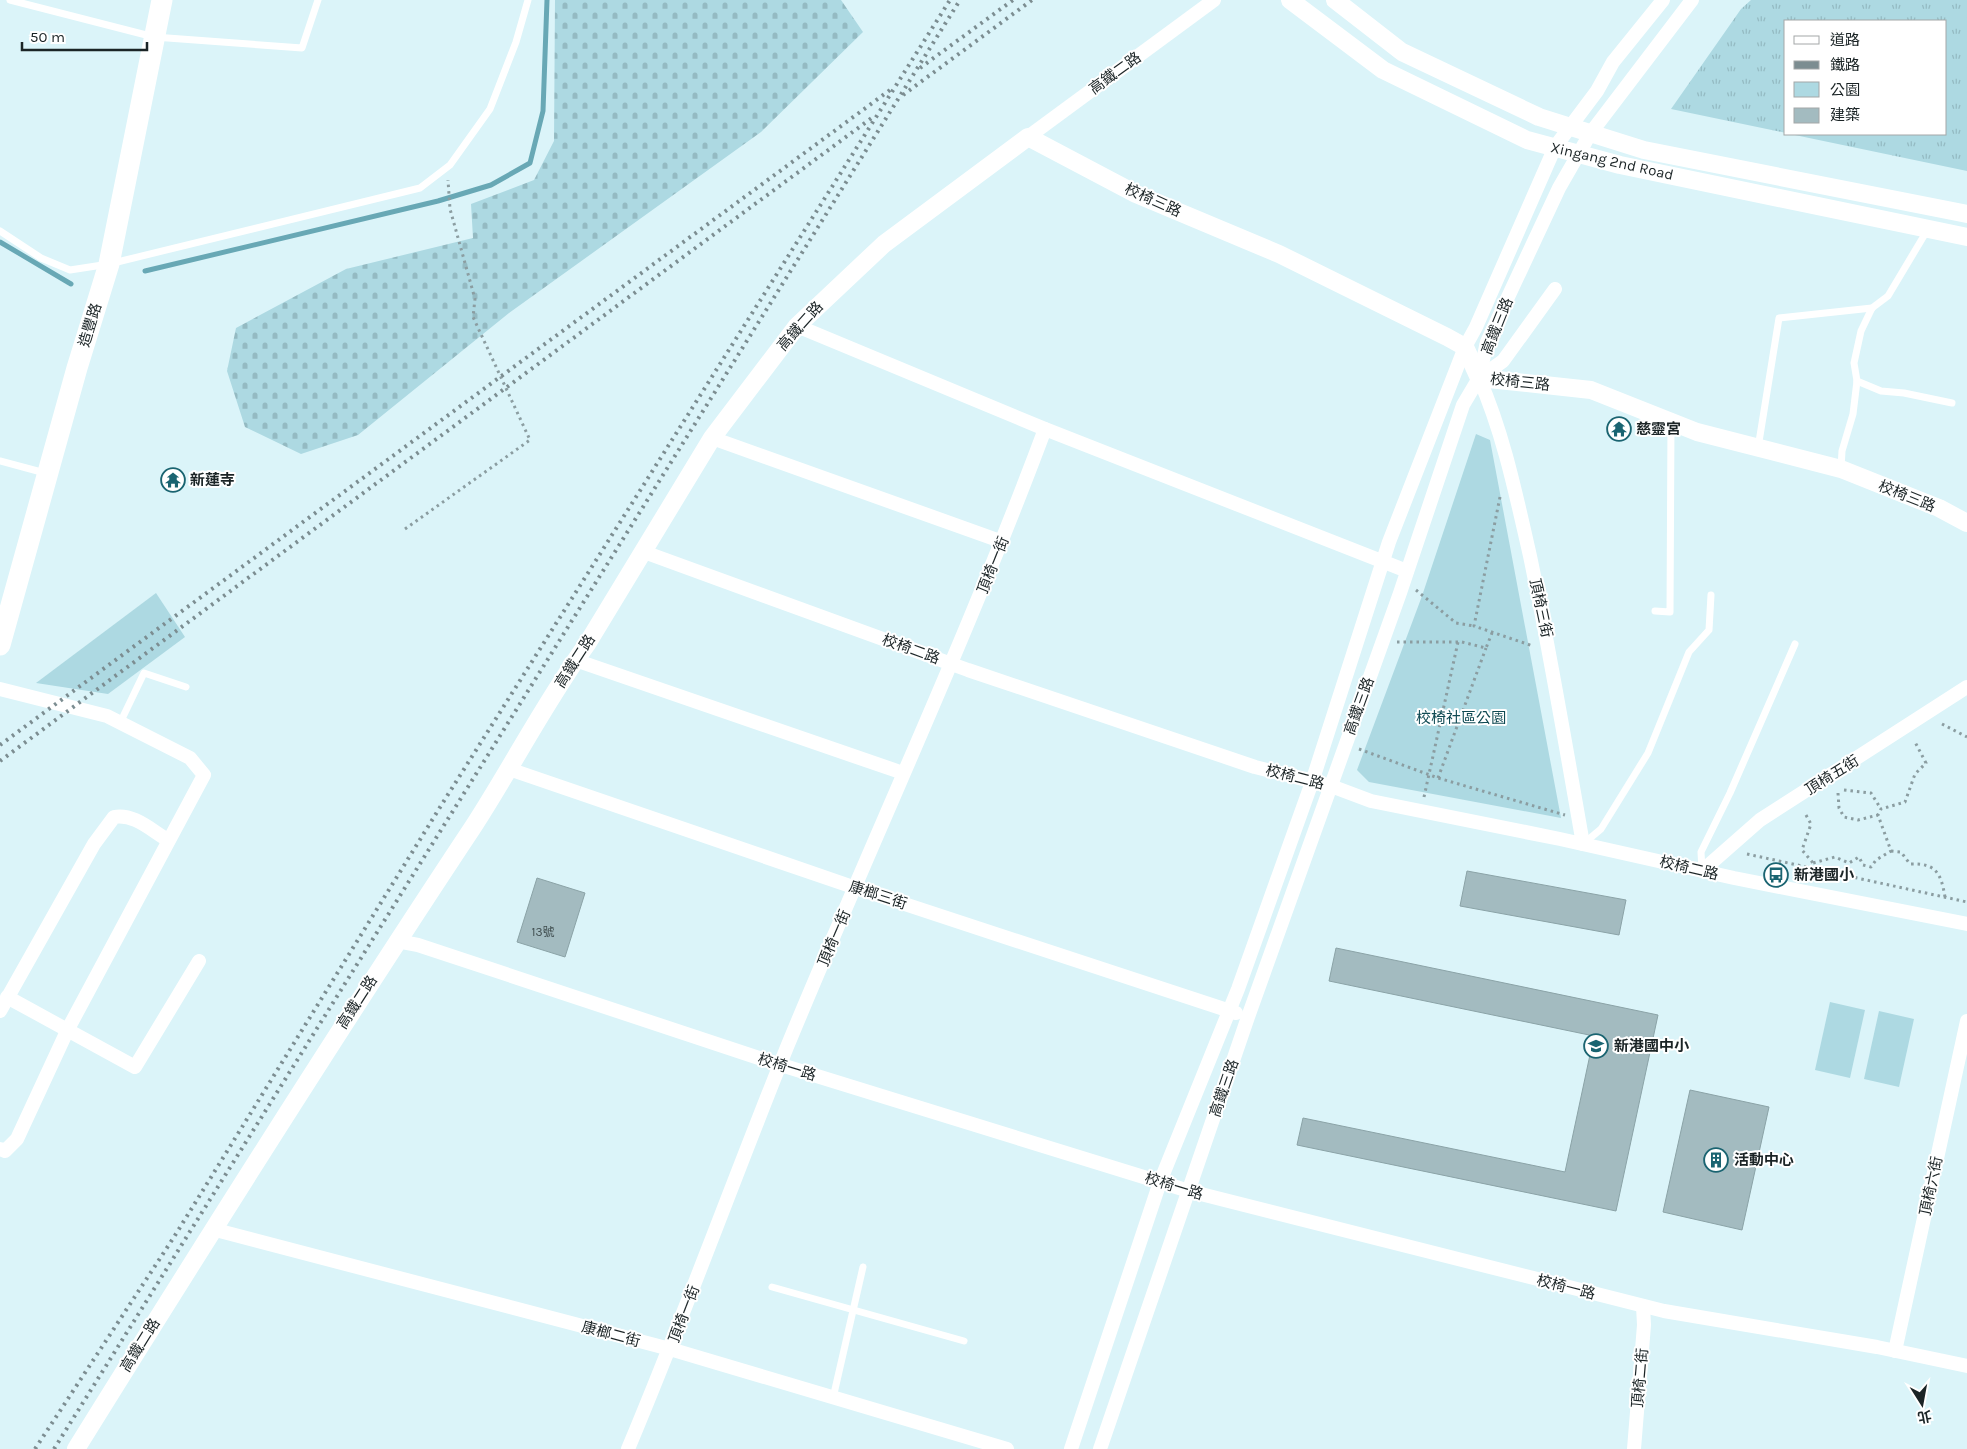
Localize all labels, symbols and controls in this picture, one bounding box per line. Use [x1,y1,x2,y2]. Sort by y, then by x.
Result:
scale bar [22,20,148,52]
legend [1784,20,1947,135]
text: 50 m [30,28,65,46]
text: 道路 [1830,31,1860,49]
street label: 高鐵二路 [1085,48,1145,98]
text: 鐵路 [1830,56,1860,74]
text: 公園 [1830,81,1860,99]
text: 建築 [1830,106,1860,124]
street label: Xingang 2nd Road [1549,138,1675,184]
street label: 校椅三路 [1122,180,1184,220]
street label: 高鐵三路 [1477,295,1517,357]
street label: 高鐵二路 [773,298,827,354]
street label: 造豐路 [75,301,105,349]
street label: 校椅三路 [1489,370,1551,394]
temple icon: 慈靈宮 [1606,416,1632,442]
place label: 慈靈宮 [1636,420,1681,438]
temple icon: 新蓮寺 [160,467,186,493]
place label: 新蓮寺 [190,471,235,489]
street label: 校椅三路 [1876,476,1938,516]
street label: 頂椅一街 [973,534,1013,596]
street label: 頂椅三街 [1526,577,1556,639]
street label: 校椅二路 [880,630,942,668]
street label: 高鐵二路 [551,631,599,691]
street label: 高鐵三路 [1340,675,1378,737]
park label: 校椅社區公園 [1416,709,1506,727]
street label: 頂椅五街 [1802,751,1862,799]
street label: 校椅二路 [1264,761,1326,793]
street label: 校椅二路 [1658,852,1720,884]
bus stop icon: 新港國小 [1763,862,1789,888]
place label: 新港國小 [1794,866,1855,884]
street label: 康榔三街 [847,877,909,913]
street label: 頂椅一街 [814,907,854,969]
house number: 13號 [531,925,555,939]
street label: 高鐵二路 [333,972,381,1032]
school or university icon: 新港國中小 [1583,1033,1609,1059]
place label: 新港國中小 [1614,1037,1690,1055]
street label: 校椅一路 [756,1050,818,1084]
street label: 高鐵三路 [1206,1057,1242,1119]
building icon: 活動中心 [1703,1147,1729,1173]
place label: 活動中心 [1734,1151,1794,1169]
street label: 頂椅六街 [1916,1155,1946,1217]
street label: 校椅一路 [1143,1169,1205,1203]
street label: 校椅一路 [1535,1271,1597,1303]
street label: 頂椅一街 [665,1283,703,1345]
street label: 高鐵二路 [116,1315,164,1375]
street label: 康榔二街 [580,1318,642,1350]
street label: 頂椅二街 [1628,1347,1652,1409]
north arrow [1897,1379,1947,1429]
text: 北 [1916,1407,1933,1426]

